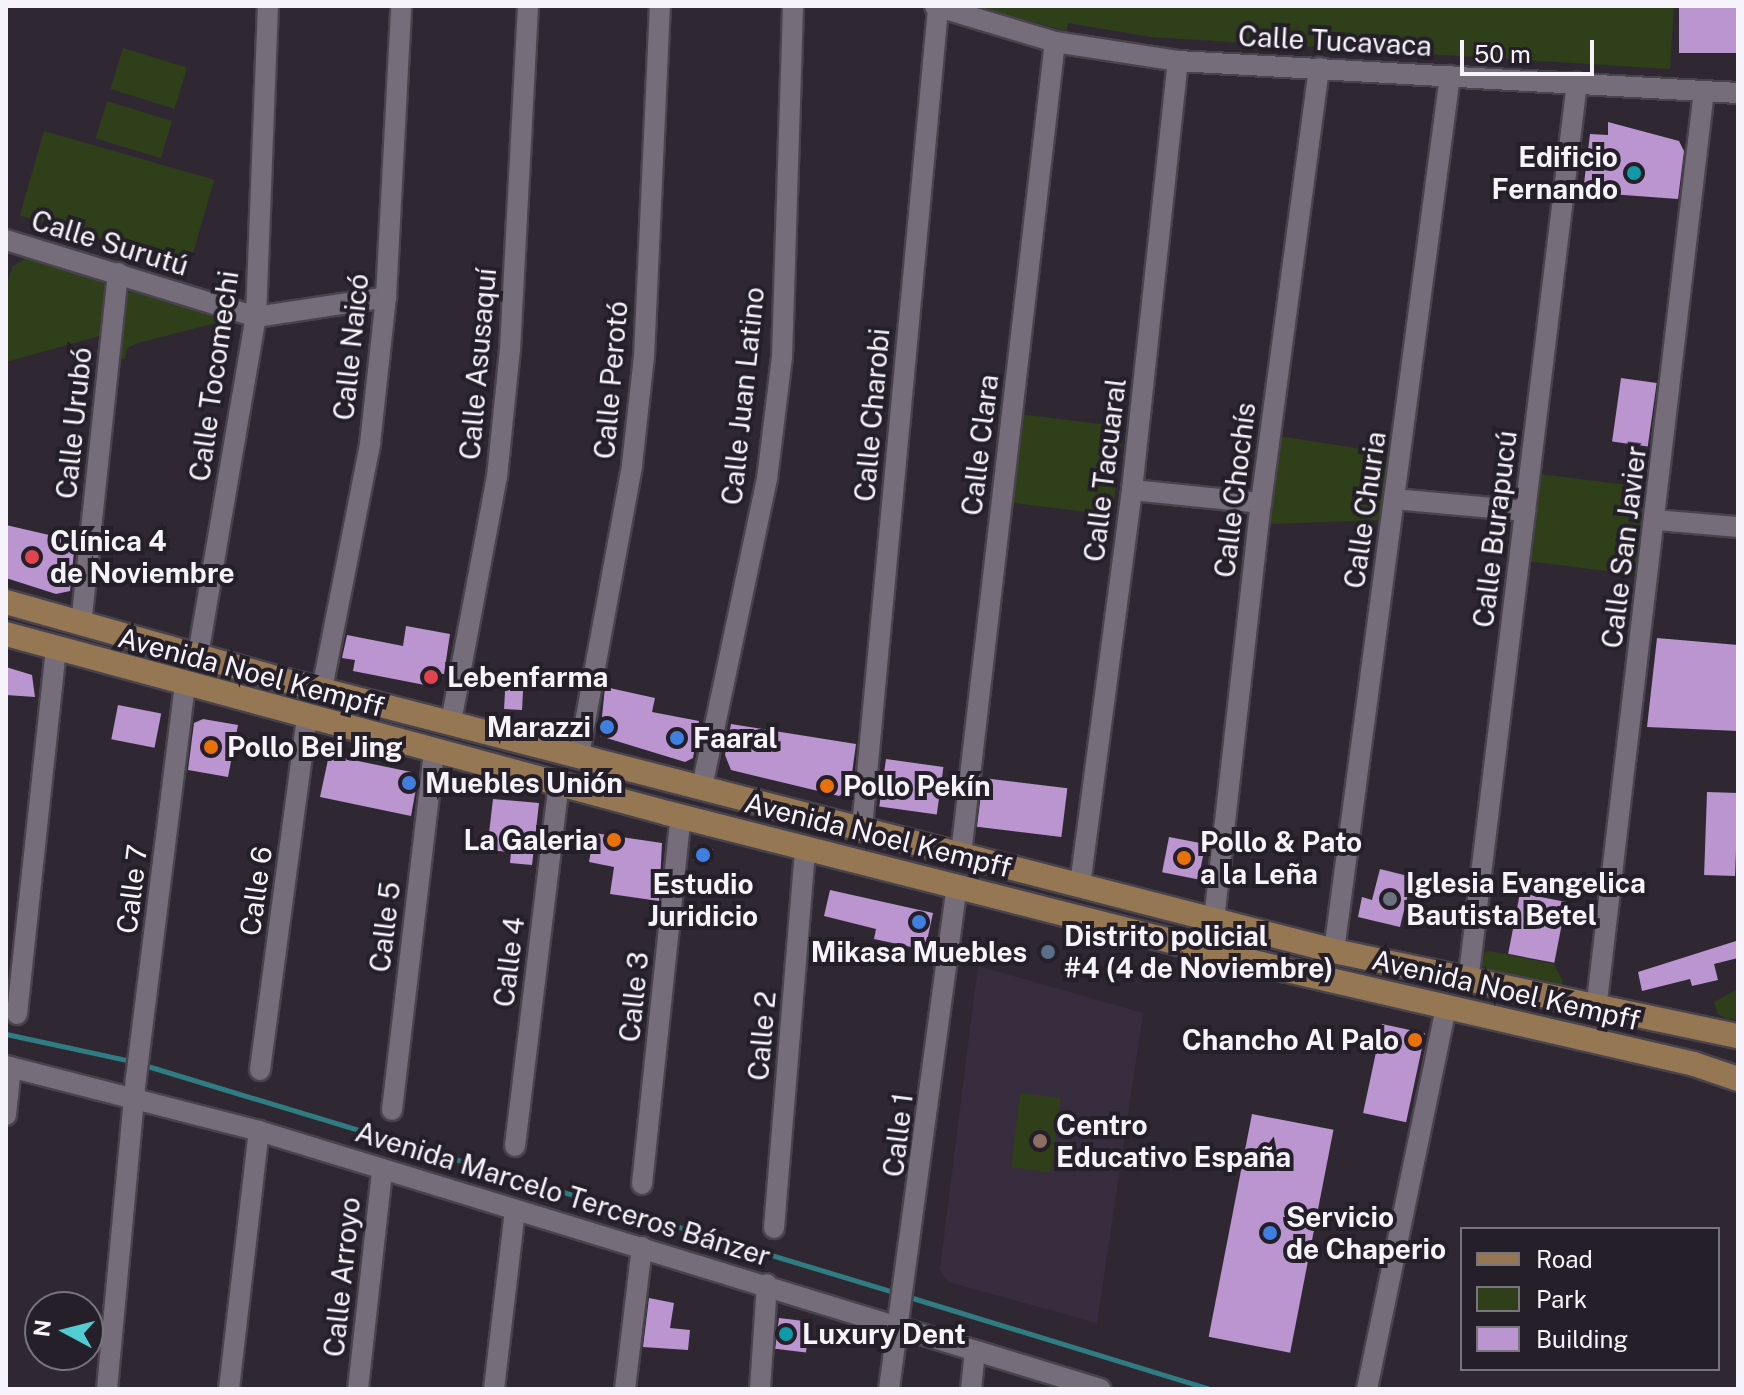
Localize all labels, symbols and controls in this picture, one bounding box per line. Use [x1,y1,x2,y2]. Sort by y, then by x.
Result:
street label: Calle Tucavaca [1237,19,1433,63]
scale bar [1464,24,1598,74]
text: 50 m [1474,40,1531,68]
place label: Edificio Fernando [1492,140,1618,206]
marker: Edificio Fernando [1625,164,1643,182]
street label: Calle Surutú [27,203,193,283]
street label: Calle Asusaquí [453,267,503,461]
street label: Calle Tocomechi [183,268,245,484]
street label: Calle Naicó [327,272,375,422]
street label: Calle Juan Latino [715,285,771,507]
street label: Calle Perotó [587,299,635,461]
street label: Calle Charobi [848,327,896,503]
street label: Calle Urubó [49,345,99,501]
street label: Calle Clara [955,372,1005,518]
street label: Calle Tacuaral [1077,376,1133,564]
street label: Calle Chochís [1208,400,1262,580]
street label: Calle Burapucú [1466,428,1524,630]
street label: Calle Churia [1337,429,1393,591]
street label: Calle San Javier [1595,444,1653,650]
place label: Clínica 4 de Noviembre [50,524,235,590]
marker: Clínica 4 de Noviembre [21,546,43,568]
street label: Avenida Noel Kempff [114,620,388,724]
place label: Lebenfarma [447,660,608,694]
marker: Lebenfarma [422,668,440,686]
place label: Marazzi [487,710,591,744]
marker: Marazzi [598,718,616,736]
place label: Faaral [693,721,778,755]
marker: Faaral [668,729,686,747]
place label: Pollo Bei Jing [227,730,403,764]
marker: Pollo Bei Jing [202,738,220,756]
place label: Muebles Unión [425,766,623,800]
place label: Pollo Pekín [843,769,991,803]
marker: Muebles Unión [400,774,418,792]
marker: Pollo Pekín [818,777,836,795]
street label: Avenida Noel Kempff [741,786,1015,884]
place label: La Galeria [463,823,598,857]
place label: Pollo & Pato a la Leña [1200,825,1362,891]
marker: La Galeria [605,831,623,849]
street label: Calle 7 [110,842,154,936]
street label: Calle 6 [233,844,279,938]
marker: Estudio Juridicio [694,846,712,864]
marker: Pollo & Pato a la Leña [1175,849,1193,867]
place label: Iglesia Evangelica Bautista Betel [1406,866,1646,932]
place label: Estudio Juridicio [648,867,758,933]
street label: Calle 5 [363,880,407,974]
marker: Iglesia Evangelica Bautista Betel [1381,890,1399,908]
marker: Mikasa Muebles [910,913,928,931]
street label: Calle 4 [487,915,531,1009]
place label: Distrito policial #4 (4 de Noviembre) [1064,919,1334,985]
place label: Mikasa Muebles [811,935,1027,969]
marker: Distrito policial #4 (4 de Noviembre) [1039,943,1057,961]
street label: Avenida Noel Kempff [1369,943,1643,1037]
street label: Calle 3 [613,950,655,1044]
street label: Calle 2 [741,990,783,1082]
place label: Chancho Al Palo [1182,1023,1399,1057]
marker: Chancho Al Palo [1406,1031,1424,1049]
street label: Calle 1 [876,1091,920,1179]
place label: Centro Educativo España [1056,1108,1291,1174]
street label: Avenida Marcelo Terceros Bánzer [351,1115,775,1273]
marker: Centro Educativo España [1031,1132,1049,1150]
street label: Calle Arroyo [317,1195,367,1359]
place label: Servicio de Chaperio [1286,1200,1446,1266]
marker: Servicio de Chaperio [1261,1224,1279,1242]
legend [1460,1227,1720,1371]
text: Road [1536,1245,1593,1273]
text: Park [1536,1285,1587,1313]
north arrow [24,1291,104,1371]
place label: Luxury Dent [802,1317,966,1351]
text: N [28,1318,56,1338]
marker: Luxury Dent [777,1325,795,1343]
text: Building [1536,1325,1628,1353]

